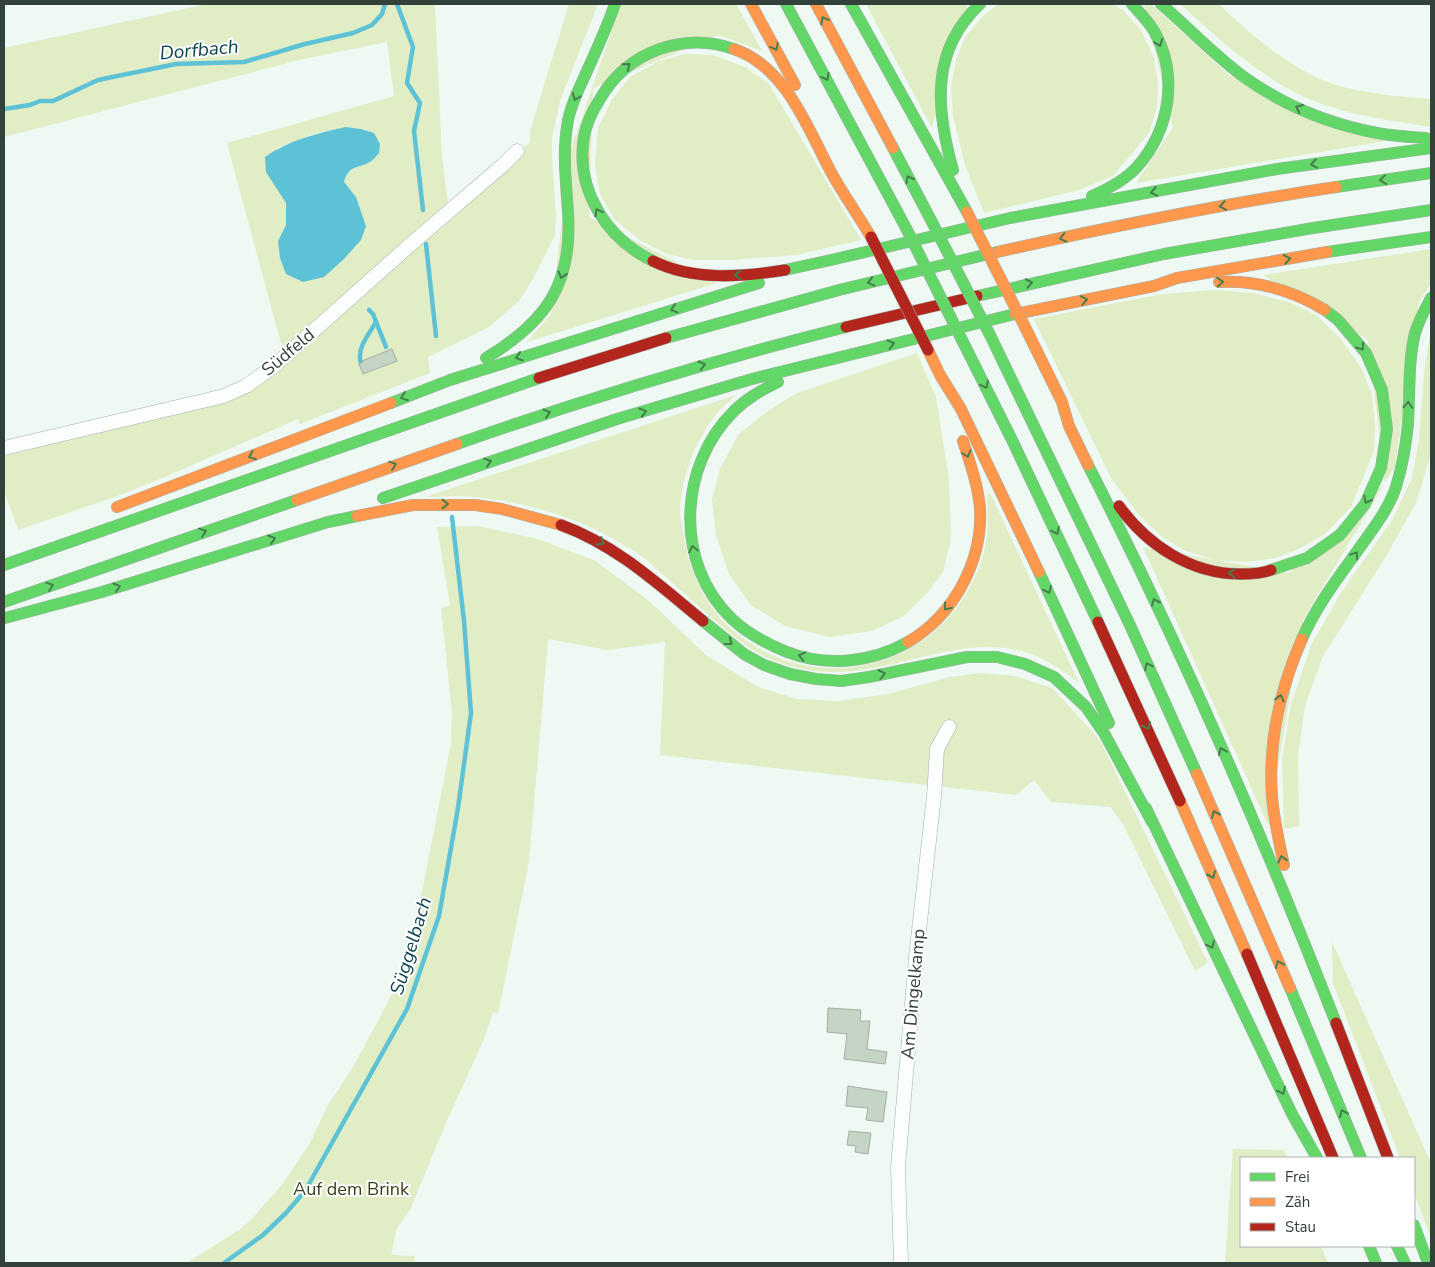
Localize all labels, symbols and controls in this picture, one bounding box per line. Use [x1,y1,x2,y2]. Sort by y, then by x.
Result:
one-way arrow [820,16,830,25]
water label: Dorfbach [159,34,239,66]
one-way arrow [1153,38,1164,47]
one-way arrow [768,41,778,50]
one-way arrow [621,63,630,72]
one-way arrow [820,72,830,81]
one-way arrow [572,92,582,101]
one-way arrow [1295,103,1304,114]
one-way arrow [1309,158,1318,168]
one-way arrow [905,175,915,184]
one-way arrow [1379,175,1387,185]
one-way arrow [1149,186,1158,197]
one-way arrow [1218,201,1227,211]
one-way arrow [594,209,604,218]
one-way arrow [1059,232,1068,242]
one-way arrow [1283,254,1291,264]
one-way arrow [734,269,742,280]
one-way arrow [558,270,568,278]
one-way arrow [866,276,875,287]
one-way arrow [1216,277,1224,288]
one-way arrow [1025,278,1034,289]
one-way arrow [1079,295,1088,306]
one-way arrow [670,303,679,313]
street label: Südfeld [256,323,320,381]
one-way arrow [887,339,896,350]
one-way arrow [1355,341,1364,351]
one-way arrow [515,352,524,362]
one-way arrow [698,361,706,371]
one-way arrow [979,380,989,389]
one-way arrow [400,391,409,401]
one-way arrow [1402,401,1413,409]
one-way arrow [638,407,646,417]
one-way arrow [542,409,551,419]
one-way arrow [961,449,971,458]
one-way arrow [249,450,257,460]
one-way arrow [483,458,492,468]
one-way arrow [388,461,397,471]
one-way arrow [1363,495,1373,504]
one-way arrow [442,499,449,509]
one-way arrow [1050,526,1060,535]
one-way arrow [198,528,207,538]
one-way arrow [268,535,276,545]
one-way arrow [595,536,604,546]
one-way arrow [688,545,699,553]
one-way arrow [1349,551,1358,561]
one-way arrow [1228,568,1236,579]
one-way arrow [45,582,53,592]
one-way arrow [113,583,121,593]
one-way arrow [1042,585,1053,594]
one-way arrow [1151,598,1162,607]
one-way arrow [945,601,953,610]
one-way arrow [723,637,732,645]
one-way arrow [798,651,807,662]
one-way arrow [1144,663,1154,672]
one-way arrow [877,670,886,680]
one-way arrow [1274,694,1285,703]
one-way arrow [1140,721,1151,730]
one-way arrow [1217,747,1227,755]
one-way arrow [1210,810,1221,819]
one-way arrow [1277,854,1288,863]
one-way arrow [1206,870,1217,879]
water label: Süggelbach [384,894,438,998]
street label: Am Dingelkamp [895,928,931,1060]
one-way arrow [1205,940,1215,949]
one-way arrow [1275,960,1286,969]
one-way arrow [1275,1086,1286,1095]
one-way arrow [1338,1109,1349,1118]
legend [1240,1157,1415,1247]
text: Frei [1285,1167,1310,1187]
park label: Auf dem Brink [293,1177,410,1201]
text: Zäh [1285,1192,1310,1212]
text: Stau [1285,1217,1316,1237]

